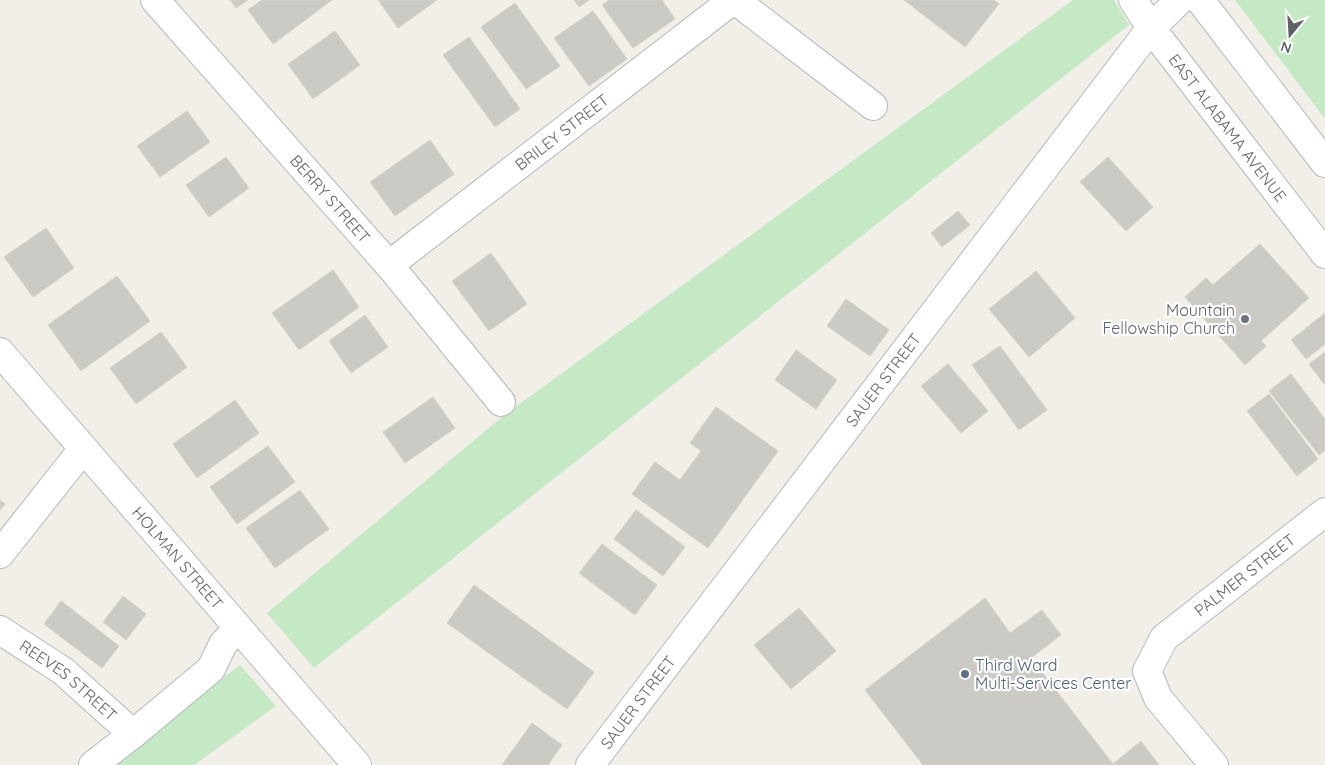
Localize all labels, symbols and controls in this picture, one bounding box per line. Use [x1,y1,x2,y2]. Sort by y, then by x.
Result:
north arrow [1265,10,1315,60]
text: N [1278,37,1294,58]
street label: EAST ALABAMA AVENUE [1164,50,1291,206]
street label: BRILEY STREET [511,89,613,174]
street label: BERRY STREET [286,150,375,247]
place label: Mountain Fellowship Church [1102,300,1235,338]
marker: Mountain Fellowship Church [1239,313,1251,325]
street label: SAUER STREET [841,329,925,431]
street label: HOLMAN STREET [128,502,228,613]
street label: PALMER STREET [1190,529,1299,621]
street label: REEVES STREET [16,635,122,725]
street label: SAUER STREET [596,651,680,753]
place label: Third Ward Multi-Services Center [975,655,1131,693]
marker: Third Ward Multi-Services Center [959,668,971,680]

